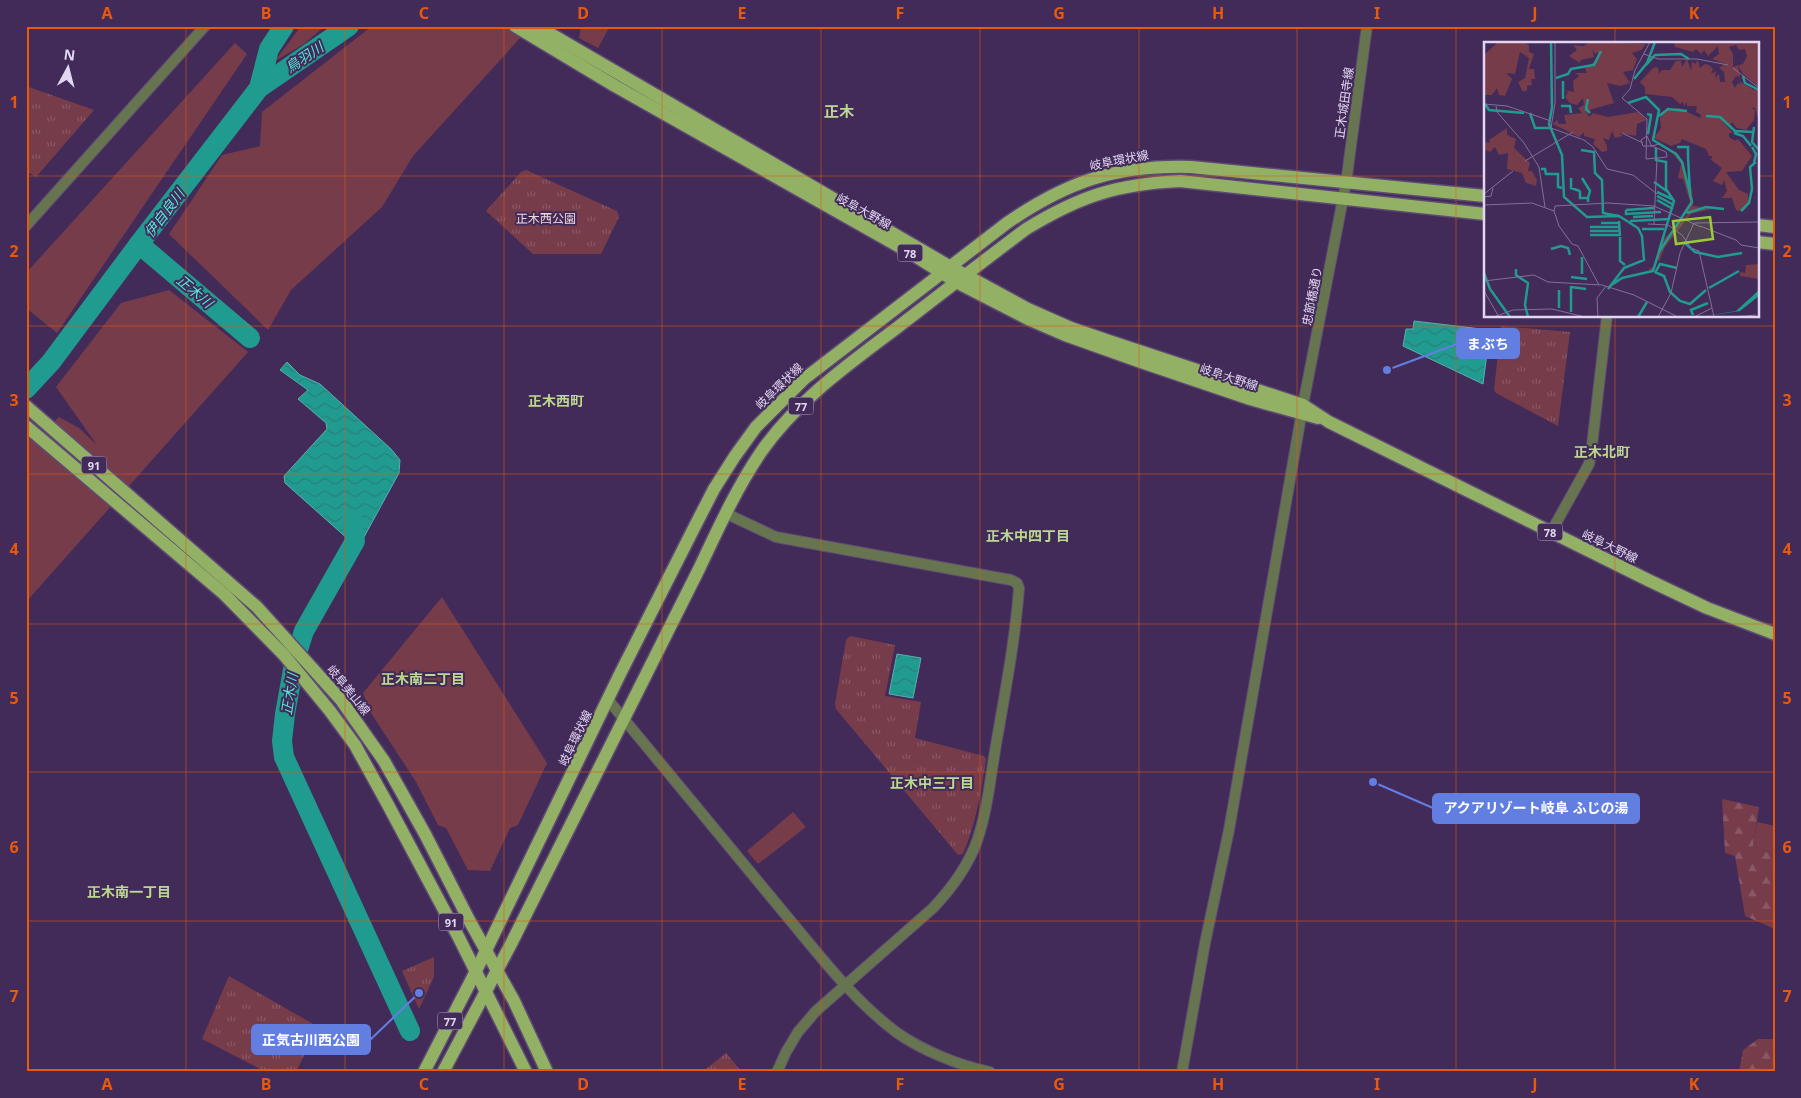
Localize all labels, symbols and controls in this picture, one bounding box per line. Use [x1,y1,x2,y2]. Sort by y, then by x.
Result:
text: A [101,2,113,24]
text: B [261,2,271,24]
text: C [419,2,429,24]
text: D [577,2,589,24]
text: E [738,2,747,24]
text: F [896,2,904,24]
text: G [1053,2,1065,24]
text: H [1212,2,1224,24]
text: I [1374,2,1380,24]
text: J [1530,2,1538,24]
text: K [1689,2,1700,24]
water label: 鳥羽川 [281,36,328,77]
north arrow [42,42,92,92]
inset map [1484,42,1758,318]
text: N [63,44,76,65]
street label: 正木城田寺線 [1331,66,1357,140]
text: 1 [9,91,19,113]
text: 1 [1782,91,1792,113]
district label: 正木 [824,101,854,121]
street label: 岐阜環状線 [1088,146,1150,174]
water label: 伊自良川 [140,183,190,241]
street label: 岐阜大野線 [834,189,894,233]
park label: 正木西公園 [516,210,576,227]
text: 2 [9,240,19,262]
text: 2 [1782,240,1792,262]
road number: 78 [898,244,922,262]
street label: 忠節橋通り [1298,265,1326,327]
water label: 正木川 [173,270,219,313]
callout: まぶち [1457,329,1519,358]
text: まぶち [1467,334,1509,353]
street label: 岐阜環状線 [752,359,806,413]
street label: 岐阜大野線 [1198,360,1260,394]
text: 3 [9,389,19,411]
text: 3 [1782,389,1792,411]
district label: 正木西町 [528,391,584,410]
road number: 77 [788,398,814,414]
district label: 正木北町 [1574,442,1630,461]
road number: 91 [82,456,106,474]
road number: 78 [1538,524,1562,540]
street label: 岐阜大野線 [1579,525,1641,567]
district label: 正木中四丁目 [986,526,1070,545]
text: 4 [9,538,19,560]
text: 4 [1782,538,1792,560]
street label: 岐阜美山線 [324,661,374,719]
district label: 正木南二丁目 [381,669,465,688]
water label: 正木川 [276,670,302,716]
text: 5 [9,687,19,709]
text: 5 [1782,687,1792,709]
street label: 岐阜環状線 [554,707,596,769]
district label: 正木中三丁目 [890,773,974,792]
callout: アクアリゾート岐阜 ふじの湯 [1433,794,1639,823]
text: アクアリゾート岐阜 ふじの湯 [1444,798,1628,817]
text: 6 [9,836,19,858]
text: 6 [1782,836,1792,858]
district label: 正木南一丁目 [87,882,171,901]
road number: 91 [438,914,464,930]
text: 7 [9,985,19,1007]
text: 7 [1782,985,1792,1007]
road number: 77 [438,1012,462,1030]
callout: 正気古川西公園 [252,1025,370,1054]
text: 正気古川西公園 [262,1030,360,1049]
text: A [101,1073,113,1095]
text: B [261,1073,271,1095]
text: C [419,1073,429,1095]
text: D [577,1073,589,1095]
text: E [738,1073,747,1095]
text: F [896,1073,904,1095]
text: G [1053,1073,1065,1095]
text: H [1212,1073,1224,1095]
text: I [1374,1073,1380,1095]
text: J [1530,1073,1538,1095]
text: K [1689,1073,1700,1095]

